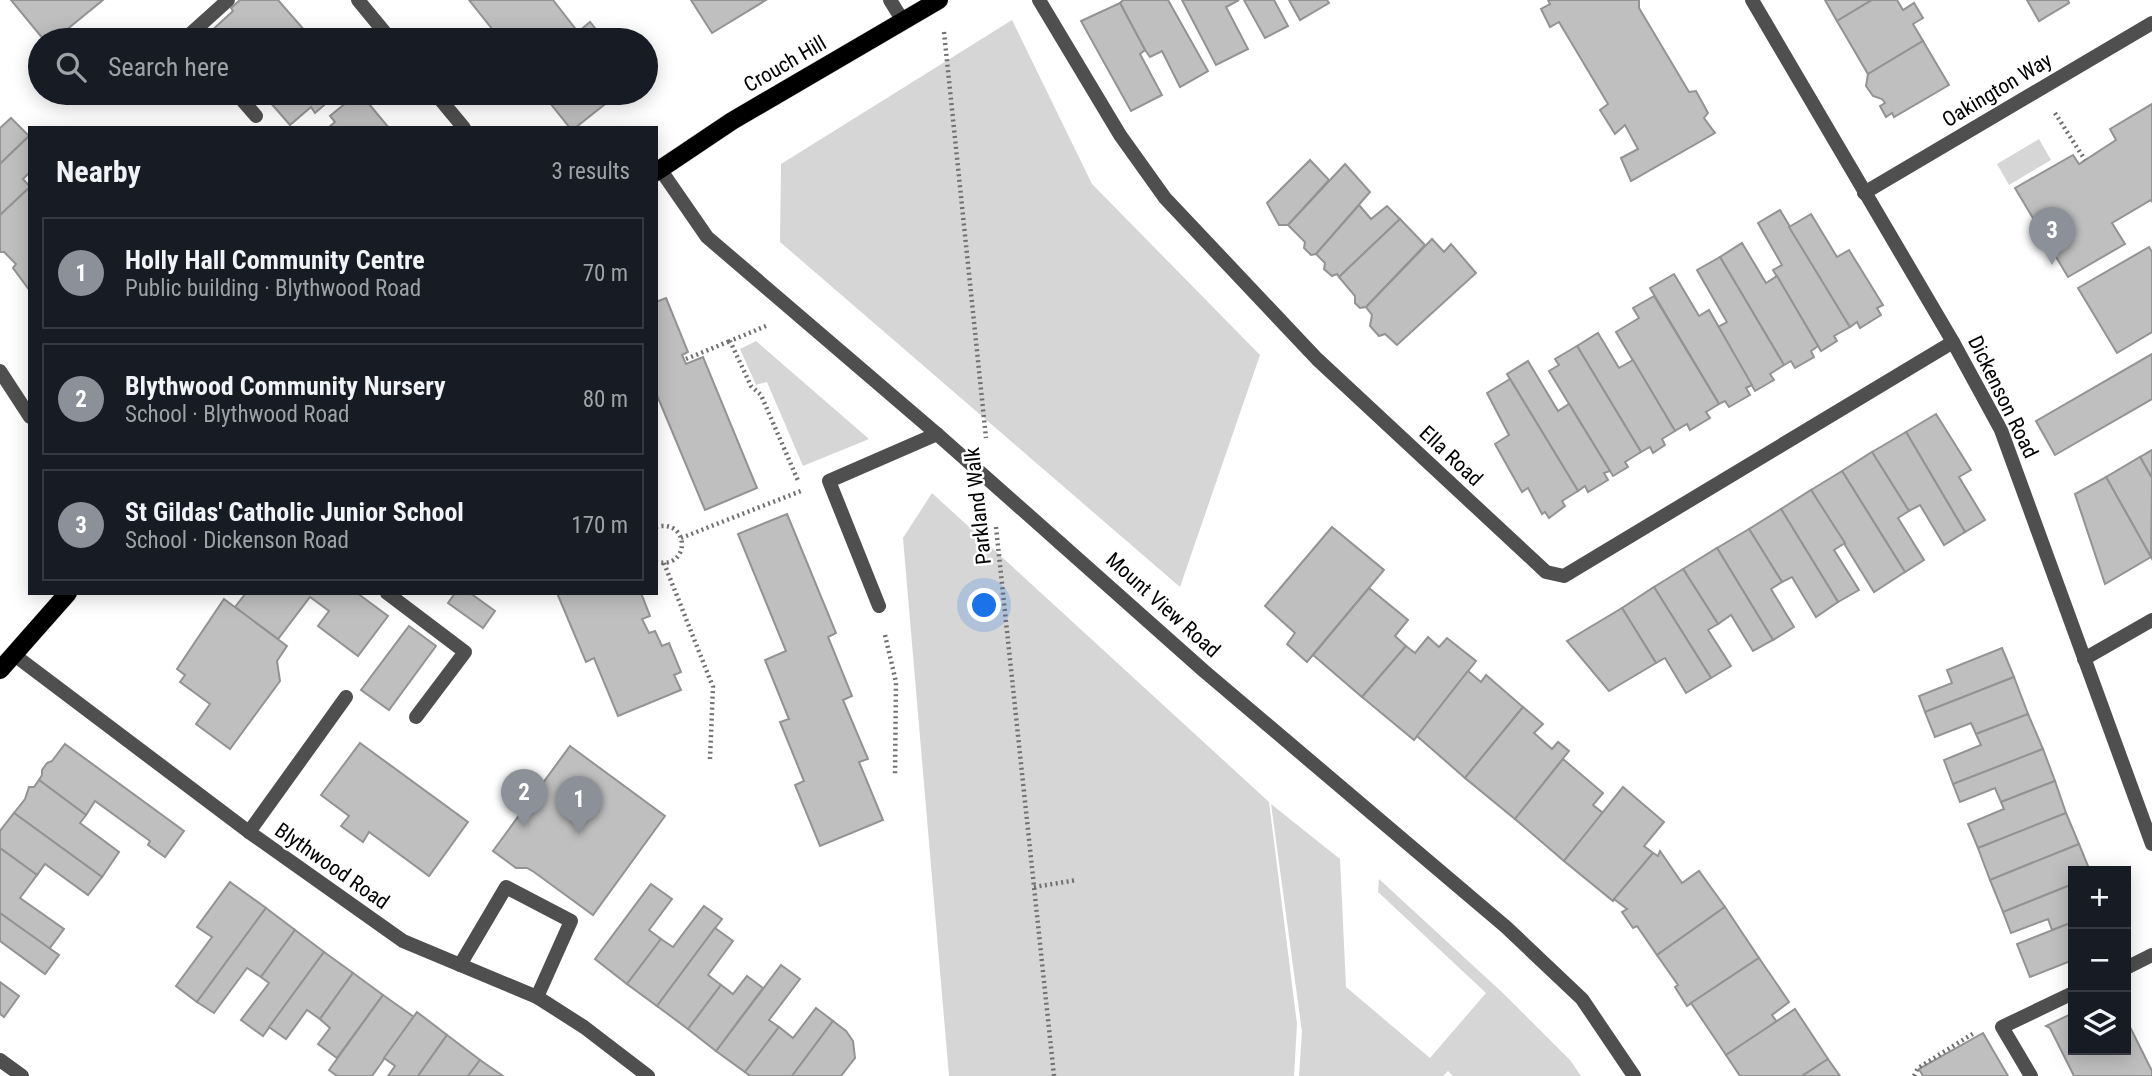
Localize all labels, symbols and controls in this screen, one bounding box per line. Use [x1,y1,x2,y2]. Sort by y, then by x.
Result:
search box [28,28,658,105]
street label: Crouch Hill [740,31,830,97]
icon: search [52,48,90,86]
street label: Oakington Way [1938,48,2056,132]
text: Search here [108,52,229,82]
text: Nearby [56,154,141,189]
text: 3 results [552,158,630,185]
pin: 3 [2029,207,2075,265]
text: Holly Hall Community Centre [125,245,425,275]
text: 1 [75,260,87,287]
text: 70 m [583,260,628,287]
text: Public building · Blythwood Road [125,275,421,302]
street label: Dickenson Road [1963,332,2043,462]
text: Blythwood Community Nursery [125,371,446,401]
text: 2 [75,386,87,413]
text: 80 m [583,386,628,413]
text: School · Blythwood Road [125,401,349,428]
street label: Ella Road [1415,421,1487,491]
street label: Parkland Walk [960,446,996,566]
text: St Gildas' Catholic Junior School [125,497,464,527]
text: 3 [75,512,87,539]
text: 170 m [571,512,628,539]
text: School · Dickenson Road [125,527,349,554]
street label: Mount View Road [1101,548,1225,662]
your location [967,588,1001,622]
pin: 2 [501,769,547,827]
pin: 1 [556,776,602,834]
street label: Blythwood Road [270,818,394,914]
map controls [2068,866,2131,1055]
button: + [2068,866,2131,929]
button: − [2068,929,2131,992]
button: layers [2068,992,2131,1055]

